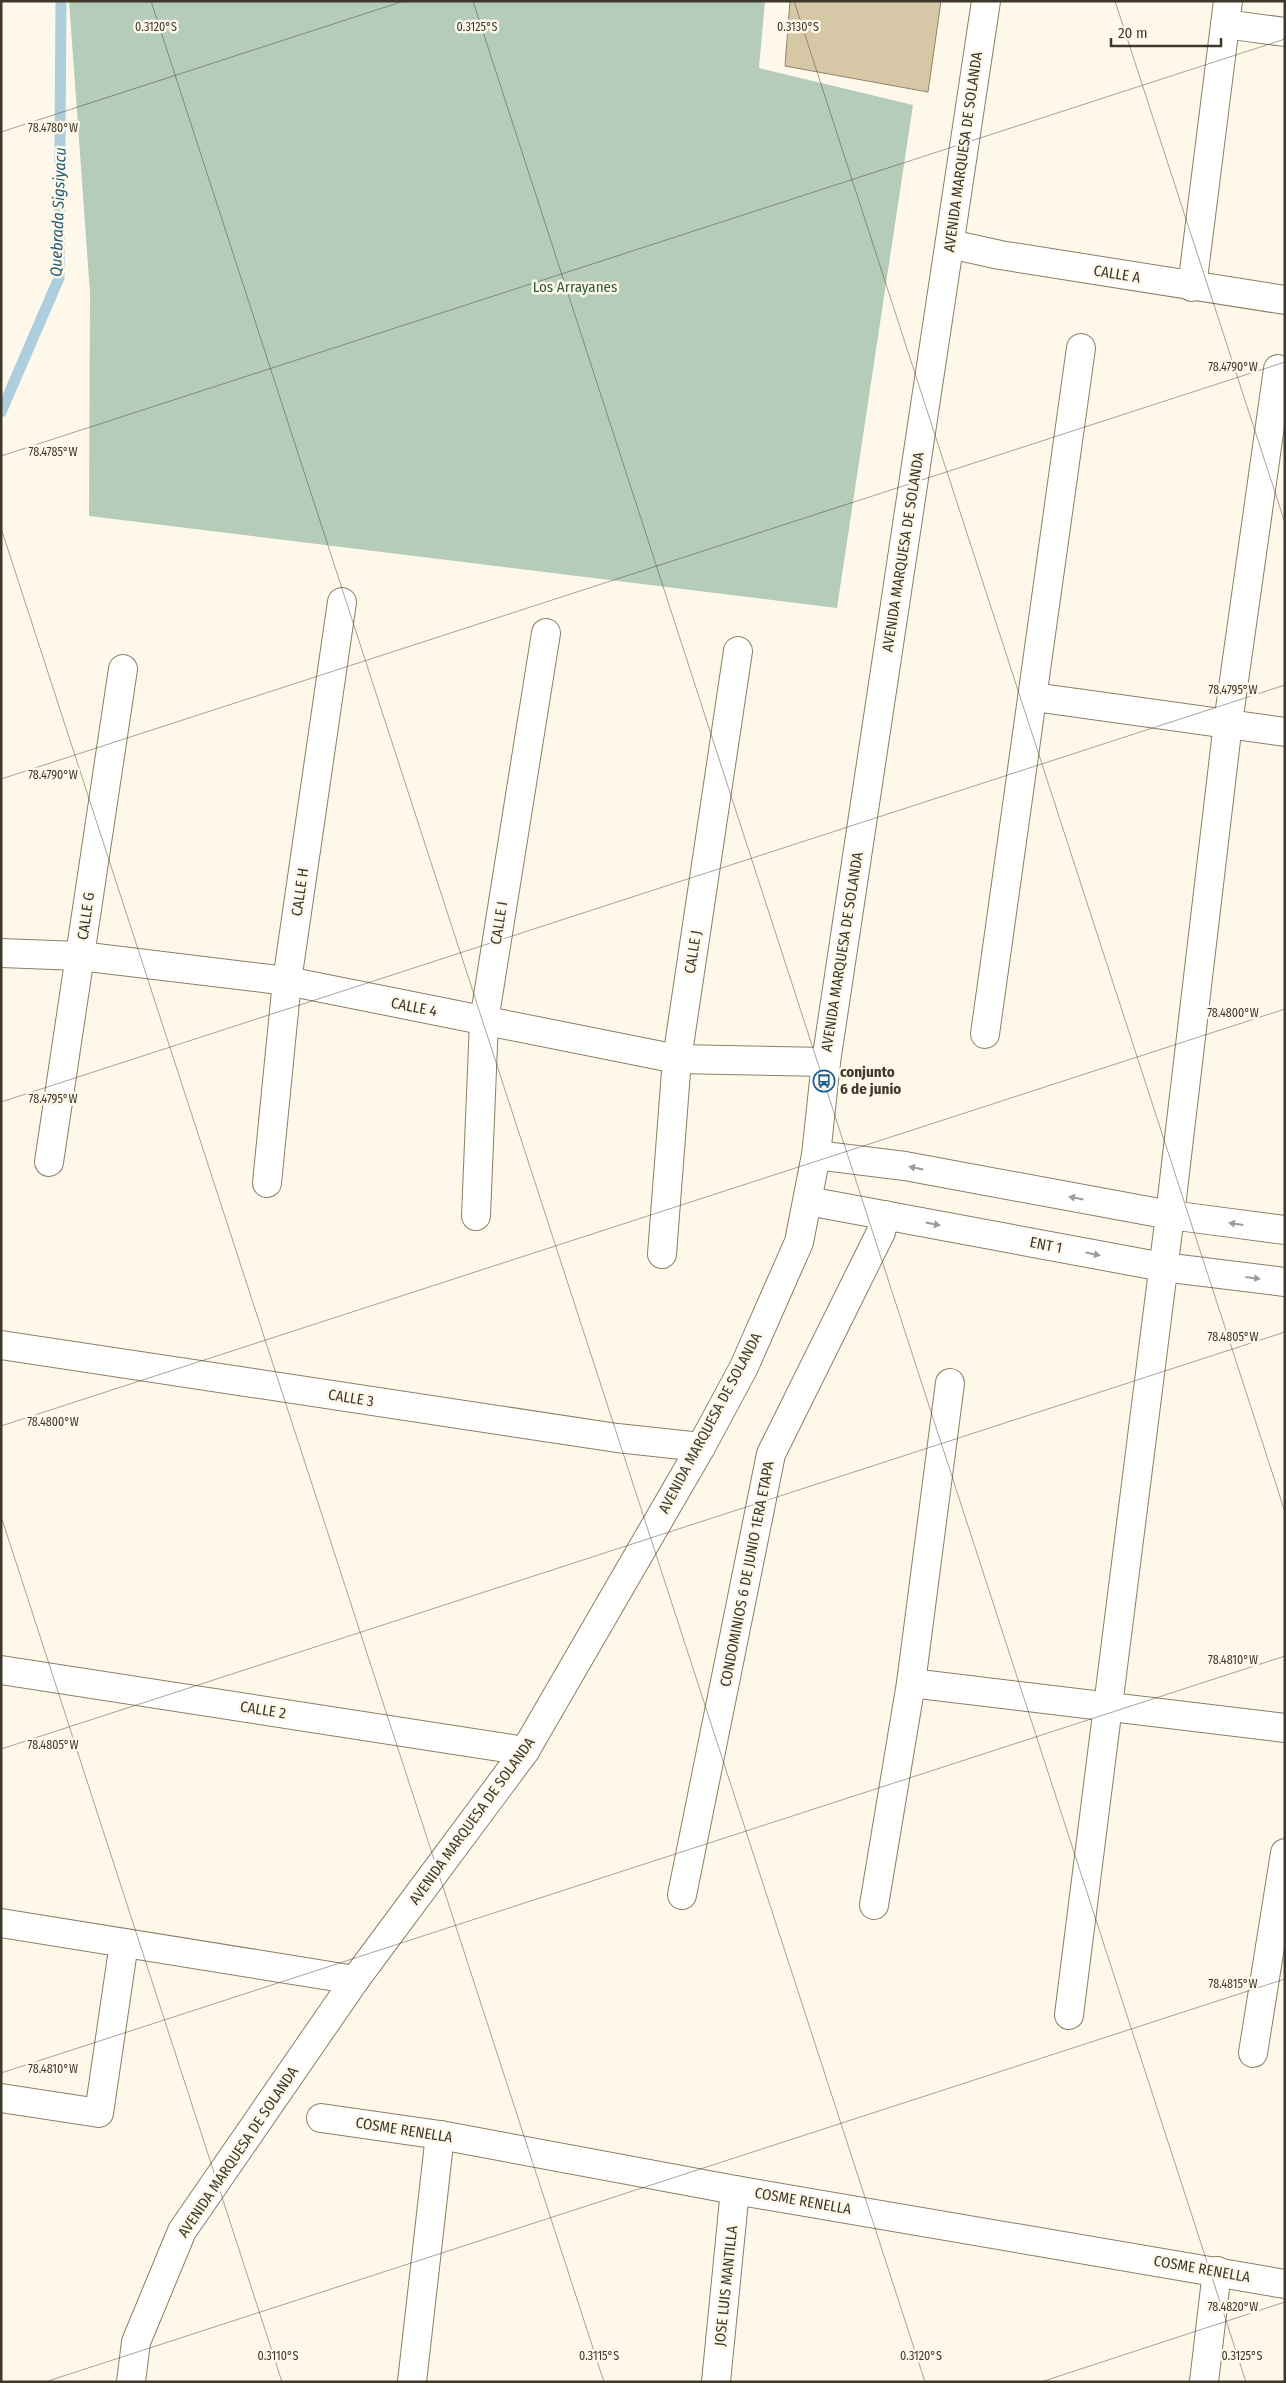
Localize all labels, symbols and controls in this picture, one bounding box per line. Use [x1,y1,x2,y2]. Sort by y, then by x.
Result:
scale bar [1111,15,1221,47]
text: 0.3120°S [135,20,177,34]
text: 0.3125°S [457,20,498,34]
text: 0.3130°S [777,20,819,34]
text: 20 m [1118,24,1148,42]
street label: AVENIDA MARQUESA DE SOLANDA [940,51,986,253]
text: 78.4780°W [28,121,78,135]
water label: Quebrada Sigsiyacu [46,147,70,277]
street label: CALLE A [1092,261,1142,287]
park label: Los Arrayanes [533,278,617,296]
text: 78.4790°W [1208,360,1258,374]
text: 78.4785°W [29,445,78,459]
street label: AVENIDA MARQUESA DE SOLANDA [878,451,928,653]
text: 78.4795°W [1209,683,1257,697]
text: 78.4790°W [28,768,78,782]
street label: AVENIDA MARQUESA DE SOLANDA [817,851,867,1053]
street label: CALLE H [288,867,312,917]
street label: CALLE G [74,891,98,941]
street label: CALLE I [487,900,511,946]
street label: CALLE J [681,929,705,975]
street label: CALLE 4 [389,994,439,1020]
text: 78.4800°W [1207,1006,1259,1020]
place label: conjunto 6 de junio [840,1063,901,1098]
bus stop icon: conjunto 6 de junio [812,1069,836,1093]
text: 78.4795°W [29,1092,77,1106]
one-way arrow [908,1163,924,1171]
one-way arrow [1068,1193,1084,1201]
one-way arrow [925,1220,941,1228]
one-way arrow [1228,1220,1244,1228]
street label: ENT 1 [1028,1233,1064,1257]
one-way arrow [1085,1250,1101,1258]
one-way arrow [1246,1275,1262,1283]
street label: AVENIDA MARQUESA DE SOLANDA [655,1329,765,1516]
text: 78.4805°W [1208,1330,1258,1344]
street label: CALLE 3 [327,1386,375,1411]
text: 78.4800°W [27,1415,79,1429]
street label: CONDOMINIOS 6 DE JUNIO 1ERA ETAPA [716,1460,778,1688]
text: 78.4810°W [1208,1653,1258,1667]
street label: CALLE 2 [239,1698,287,1723]
street label: AVENIDA MARQUESA DE SOLANDA [405,1734,539,1908]
text: 78.4805°W [28,1738,78,1752]
text: 78.4815°W [1209,1977,1257,1991]
text: 78.4810°W [28,2062,78,2076]
street label: AVENIDA MARQUESA DE SOLANDA [174,2063,302,2241]
street label: COSME RENELLA [354,2113,454,2147]
street label: COSME RENELLA [753,2184,853,2218]
street label: JOSE LUIS MANTILLA [711,2225,741,2347]
street label: COSME RENELLA [1152,2252,1252,2286]
text: 78.4820°W [1208,2300,1258,2314]
text: 0.3110°S [257,2349,299,2363]
text: 0.3115°S [579,2349,619,2363]
text: 0.3120°S [900,2349,942,2363]
text: 0.3125°S [1222,2349,1263,2363]

